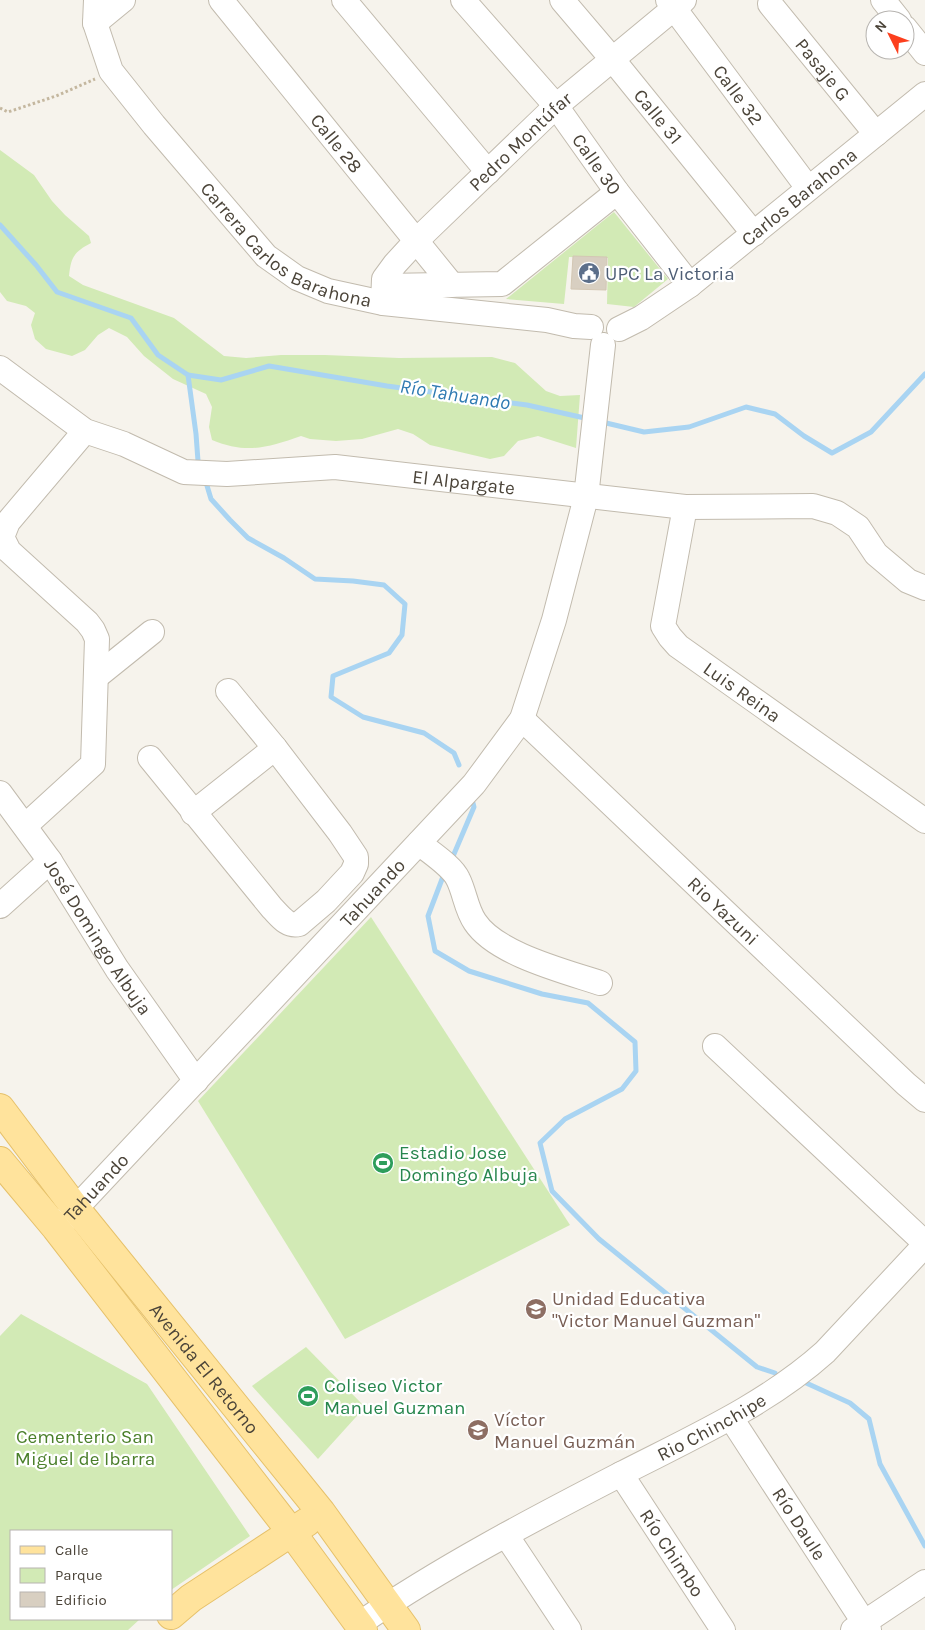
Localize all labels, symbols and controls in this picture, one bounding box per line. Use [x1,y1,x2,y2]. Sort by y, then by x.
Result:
north arrow [865,10,915,60]
text: N [871,17,890,36]
street label: Pasaje G [790,34,854,105]
street label: Calle 32 [708,61,767,130]
street label: Calle 31 [629,85,687,149]
street label: Pedro Montúfar [465,88,577,196]
street label: Calle 28 [306,110,367,178]
street label: Calle 30 [567,130,625,199]
street label: Carlos Barahona [737,144,862,251]
street label: Carrera Carlos Barahona [196,178,374,312]
public building icon: UPC La Victoria [577,261,601,285]
place label: UPC La Victoria [605,263,735,285]
water label: Río Tahuando [398,374,512,415]
street label: El Alpargate [411,466,516,499]
street label: Luis Reina [699,658,785,727]
street label: José Domingo Albuja [39,855,156,1019]
street label: Tahuando [336,855,410,932]
street label: Rio Yazuni [683,872,763,950]
place label: Estadio Jose Domingo Albuja [399,1142,538,1186]
street label: Tahuando [60,1149,134,1226]
sports icon: Estadio Jose Domingo Albuja [371,1151,395,1175]
place label: Unidad Educativa "Victor Manuel Guzman" [552,1288,760,1332]
school or university icon: Unidad Educativa "Victor Manuel Guzman" [524,1297,548,1321]
street label: Avenida El Retorno [145,1299,263,1438]
place label: Coliseo Victor Manuel Guzman [324,1375,466,1419]
sports icon: Coliseo Victor Manuel Guzman [296,1384,320,1408]
street label: Rio Chinchipe [654,1389,770,1466]
place label: Víctor Manuel Guzmán [494,1409,636,1453]
school or university icon: Víctor Manuel Guzmán [466,1418,490,1442]
park label: Cementerio San Miguel de Ibarra [15,1426,155,1470]
street label: Río Daule [767,1484,830,1564]
street label: Río Chimbo [635,1505,708,1601]
legend [10,1530,172,1620]
text: Calle [55,1541,89,1559]
text: Parque [55,1566,103,1584]
text: Edificio [55,1591,107,1609]

